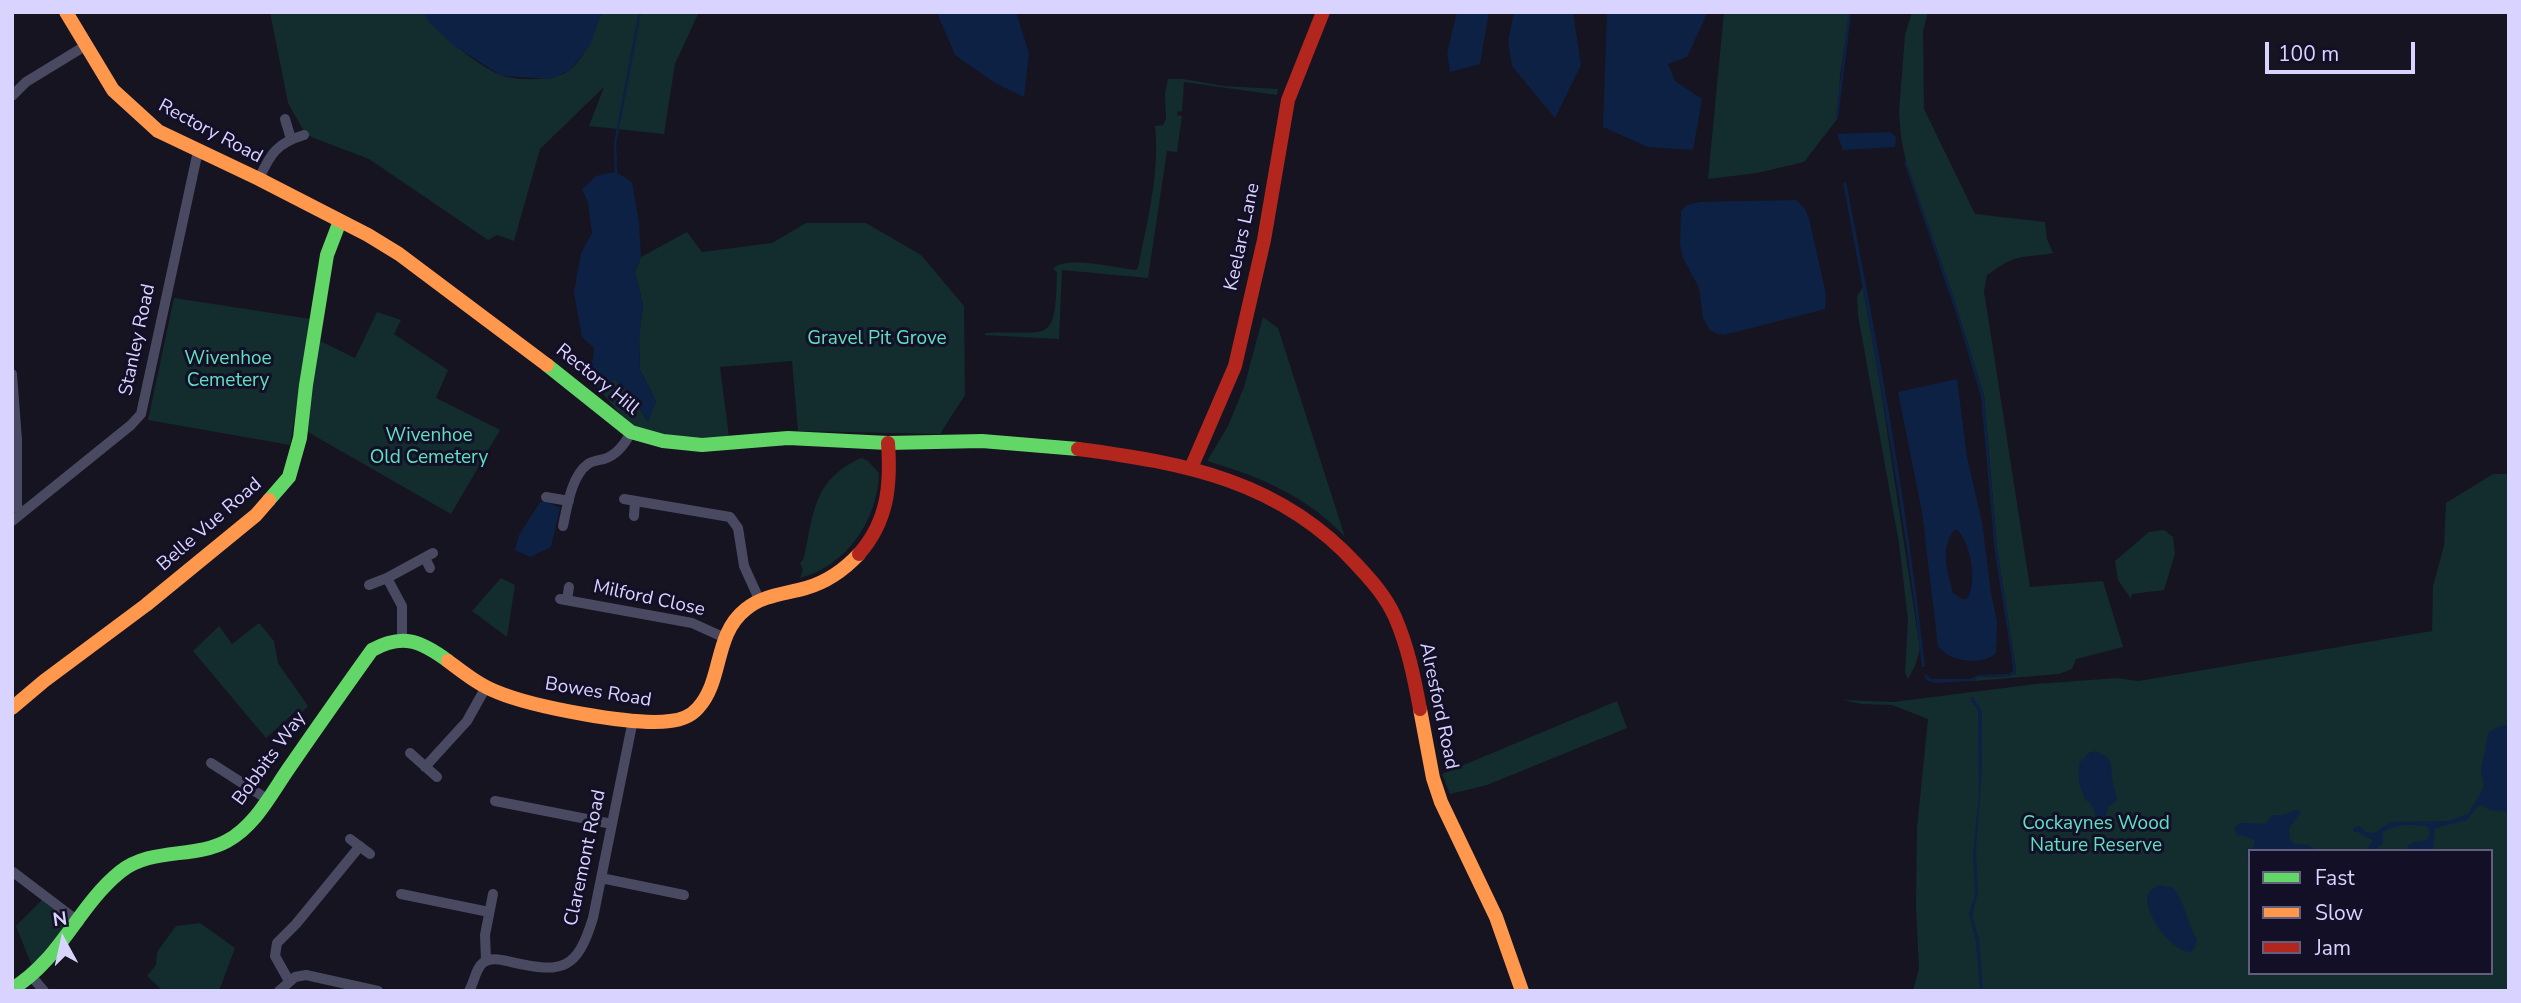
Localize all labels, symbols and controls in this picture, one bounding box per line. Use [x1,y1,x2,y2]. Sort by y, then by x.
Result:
scale bar [2269,28,2420,72]
text: 100 m [2278,40,2339,68]
street label: Rectory Road [154,95,266,169]
street label: Keelars Lane [1220,181,1266,293]
street label: Stanley Road [115,282,161,398]
park label: Gravel Pit Grove [807,328,947,350]
street label: Rectory Hill [551,339,643,421]
park label: Wivenhoe Cemetery [184,348,272,392]
park label: Wivenhoe Old Cemetery [370,425,488,469]
street label: Belle Vue Road [153,473,267,577]
street label: Milford Close [591,576,707,622]
street label: Alresford Road [1413,641,1463,771]
street label: Bowes Road [543,673,653,713]
street label: Bobbits Way [228,708,312,810]
street label: Claremont Road [560,788,612,928]
park label: Cockaynes Wood Nature Reserve [2022,813,2170,857]
legend [2248,849,2493,975]
text: Fast [2315,864,2355,892]
text: Slow [2315,899,2363,927]
north arrow [28,905,98,975]
text: N [51,905,69,933]
text: Jam [2315,934,2351,962]

